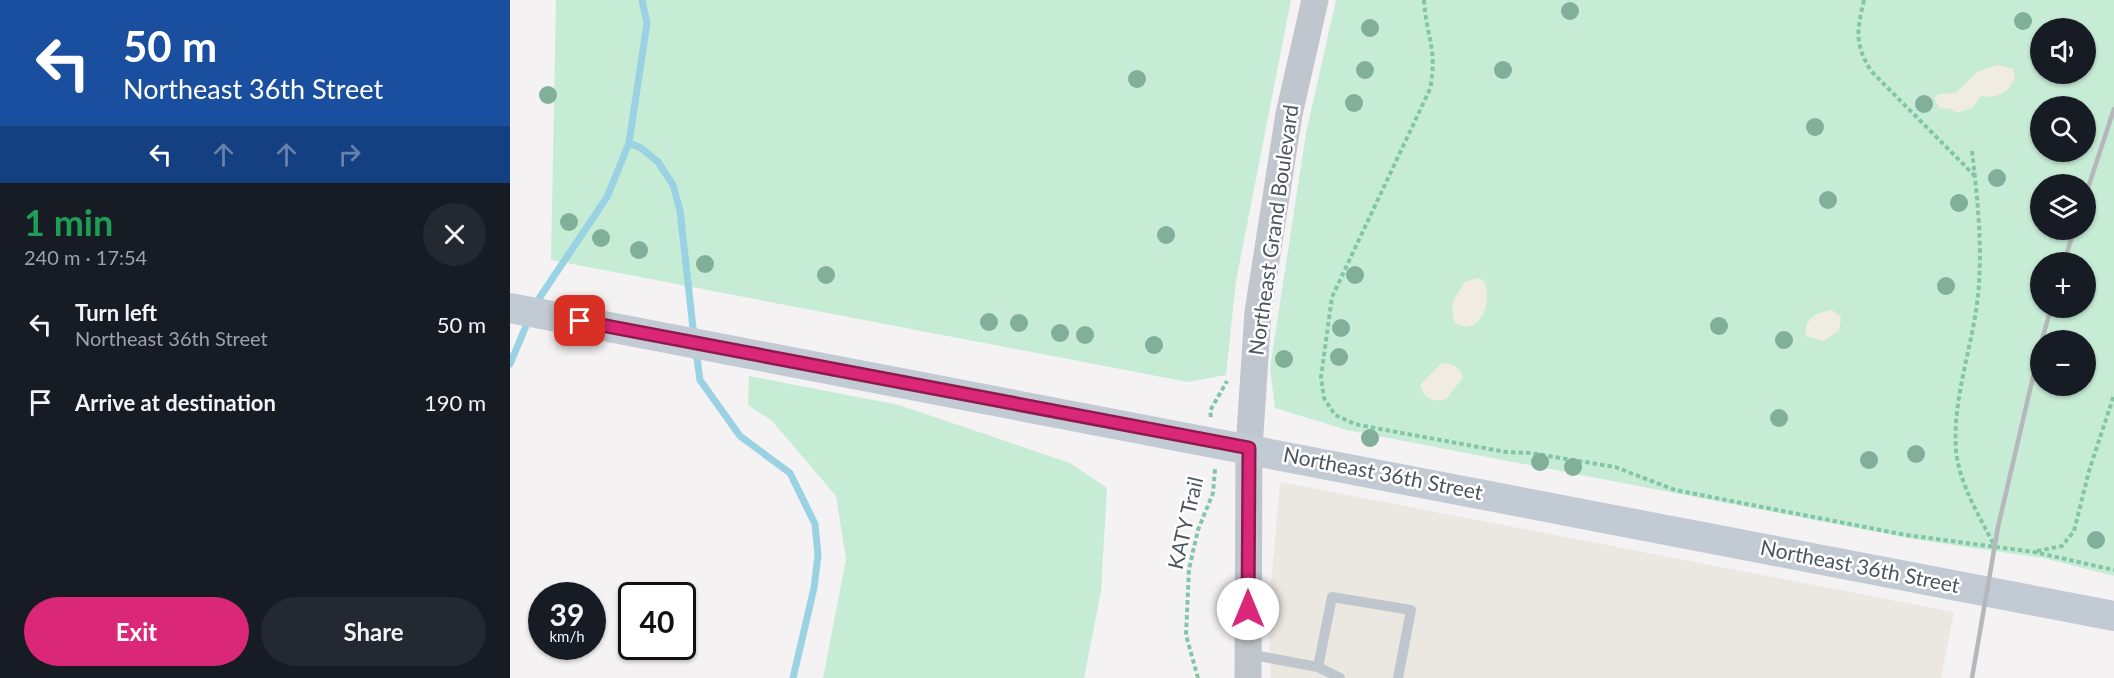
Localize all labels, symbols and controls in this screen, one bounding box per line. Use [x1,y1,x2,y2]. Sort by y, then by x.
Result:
map controls [2030,18,2096,396]
button: sound [2030,18,2096,84]
text: 50 m [123,21,217,71]
icon: left [24,24,102,102]
text: Northeast 36th Street [123,72,383,105]
button: search [2030,96,2096,162]
street label: Northeast Grand Boulevard [1243,103,1302,357]
icon: left [144,138,177,171]
icon: ahead [207,138,240,171]
icon: ahead [270,138,303,171]
icon: right [333,138,366,171]
button: layers [2030,174,2096,240]
text: 1 min [24,200,113,244]
button: close [423,203,486,266]
text: 240 m · 17:54 [24,245,147,269]
button: + [2030,252,2096,318]
pin [554,295,605,346]
text: Turn left [75,299,157,326]
icon: arrive [563,304,596,337]
icon: left [24,308,57,341]
text: 50 m [437,311,486,338]
text: Northeast 36th Street [75,326,268,350]
button: − [2030,330,2096,396]
icon: arrive [24,386,57,419]
text: Arrive at destination [75,389,276,416]
text: 190 m [424,389,486,416]
street label: Northeast 36th Street [1282,441,1485,504]
street label: KATY Trail [1162,474,1207,571]
street label: Northeast 36th Street [1759,534,1962,597]
position arrow [1216,577,1280,641]
speed limit sign: 40 [618,582,696,660]
text: 39 [550,596,584,632]
button: Exit [24,597,249,666]
button: Share [261,597,486,666]
text: km/h [549,627,585,645]

